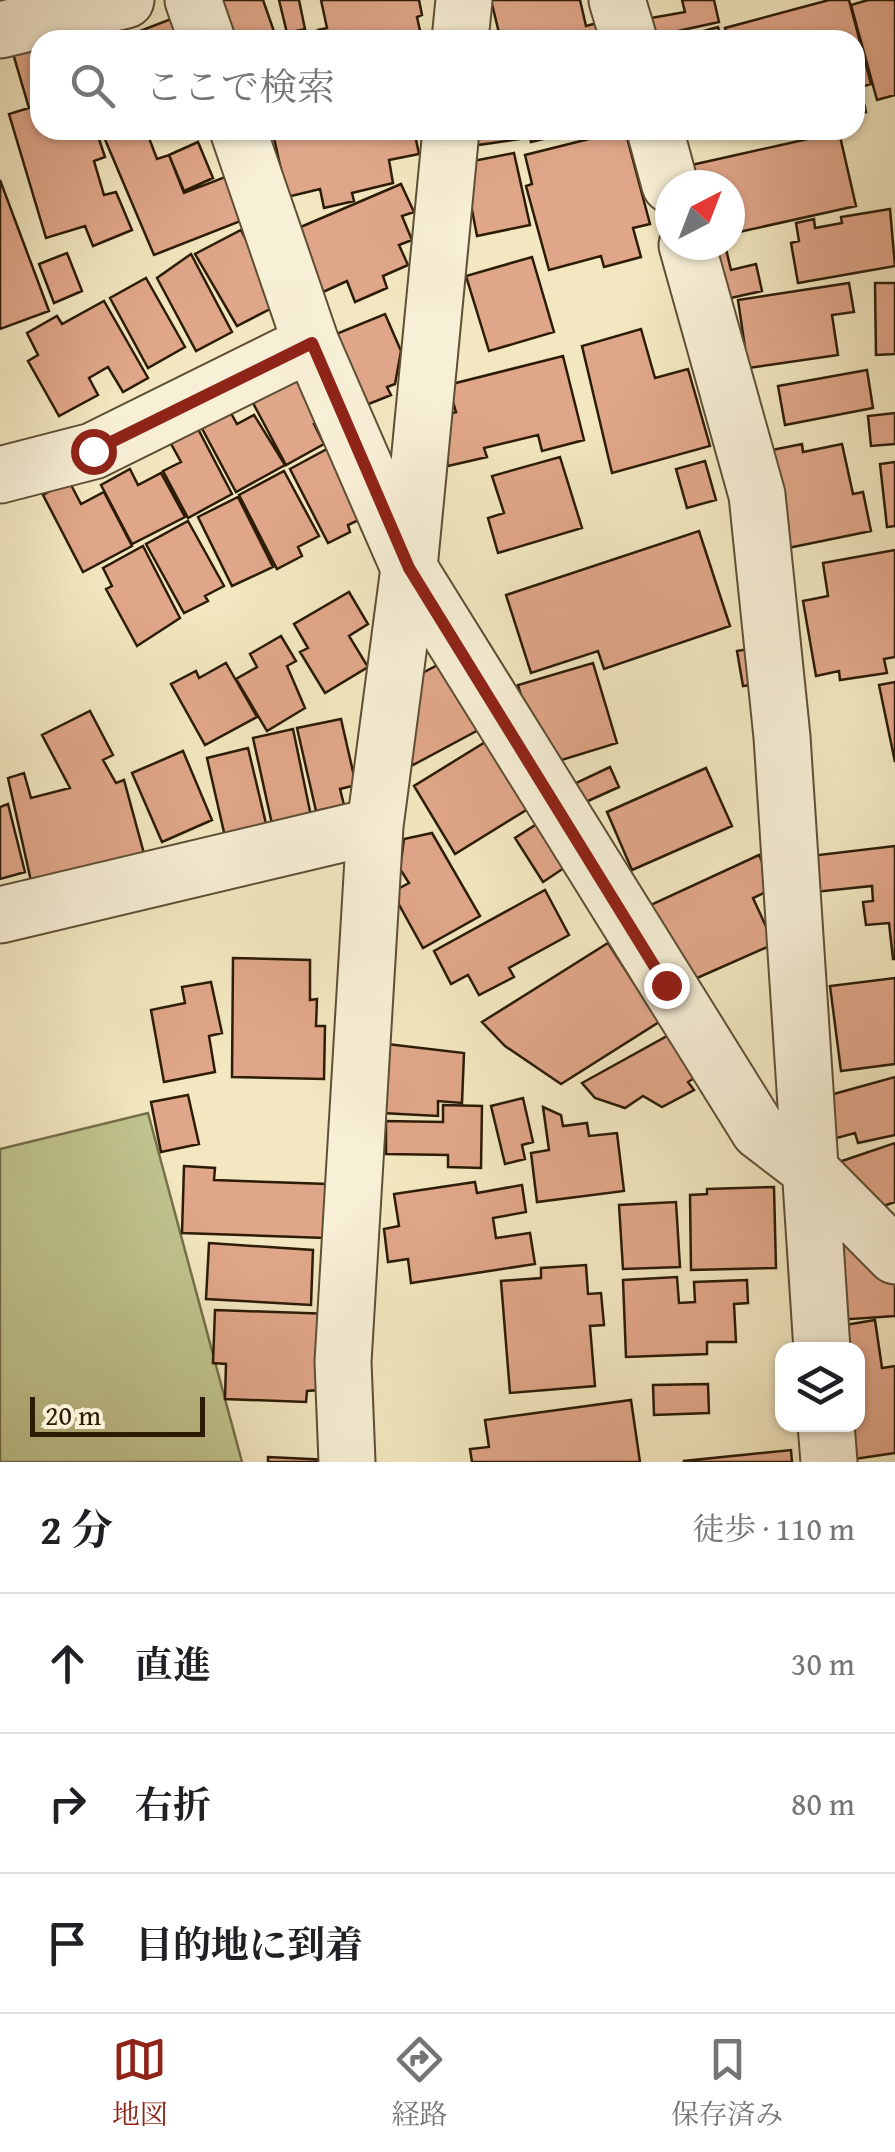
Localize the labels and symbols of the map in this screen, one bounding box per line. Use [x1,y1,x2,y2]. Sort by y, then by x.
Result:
north arrow [655,170,745,260]
route start [71,429,117,475]
route end [644,963,690,1009]
scale bar [30,1392,205,1436]

